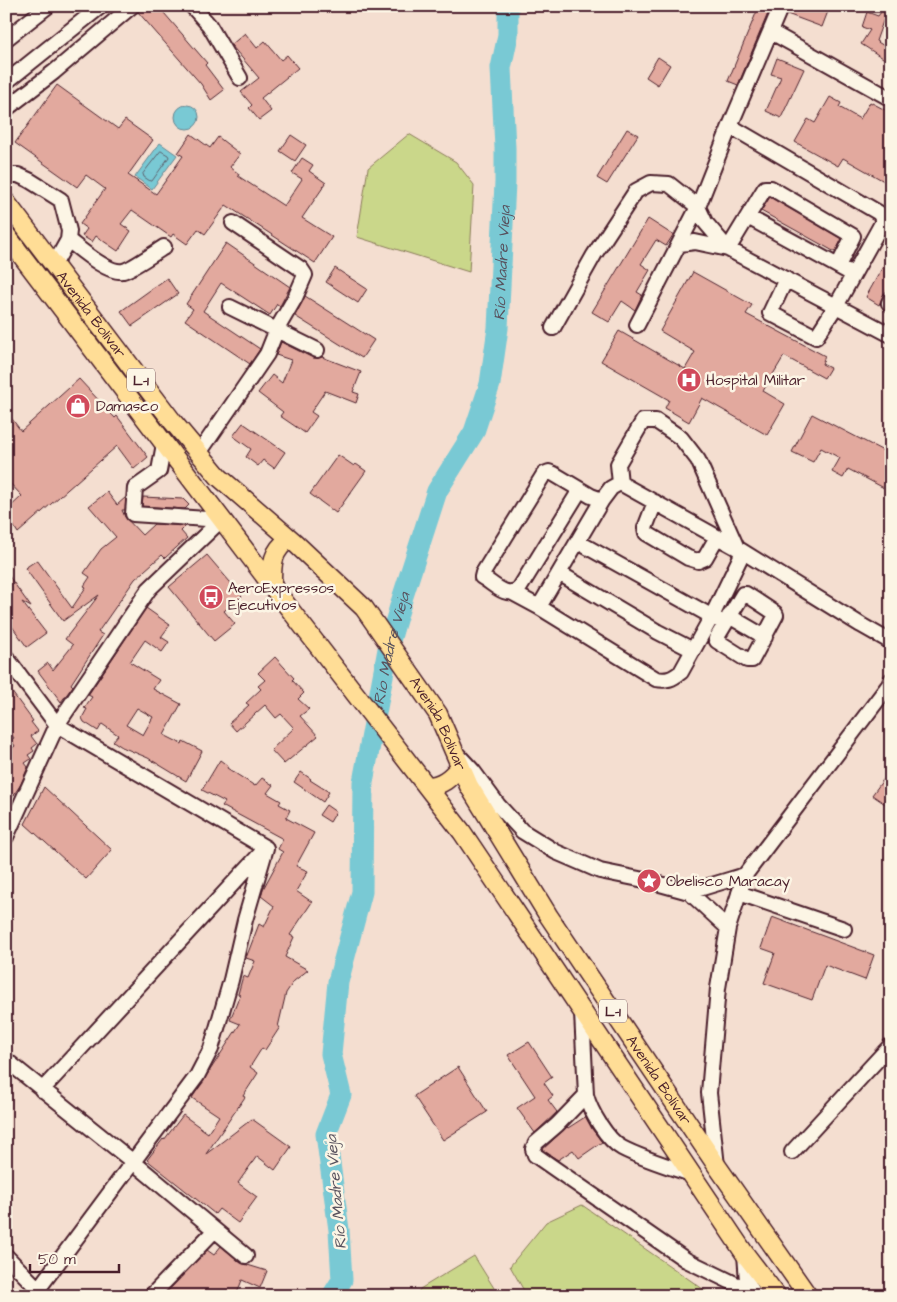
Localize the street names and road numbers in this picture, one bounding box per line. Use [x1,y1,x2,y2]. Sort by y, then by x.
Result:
street label: Avenida Bolívar [51,267,131,362]
road number: L-1 [127,368,155,392]
street label: Avenida Bolívar [404,672,471,774]
road number: L-1 [599,999,627,1022]
street label: Avenida Bolívar [621,1031,696,1129]

